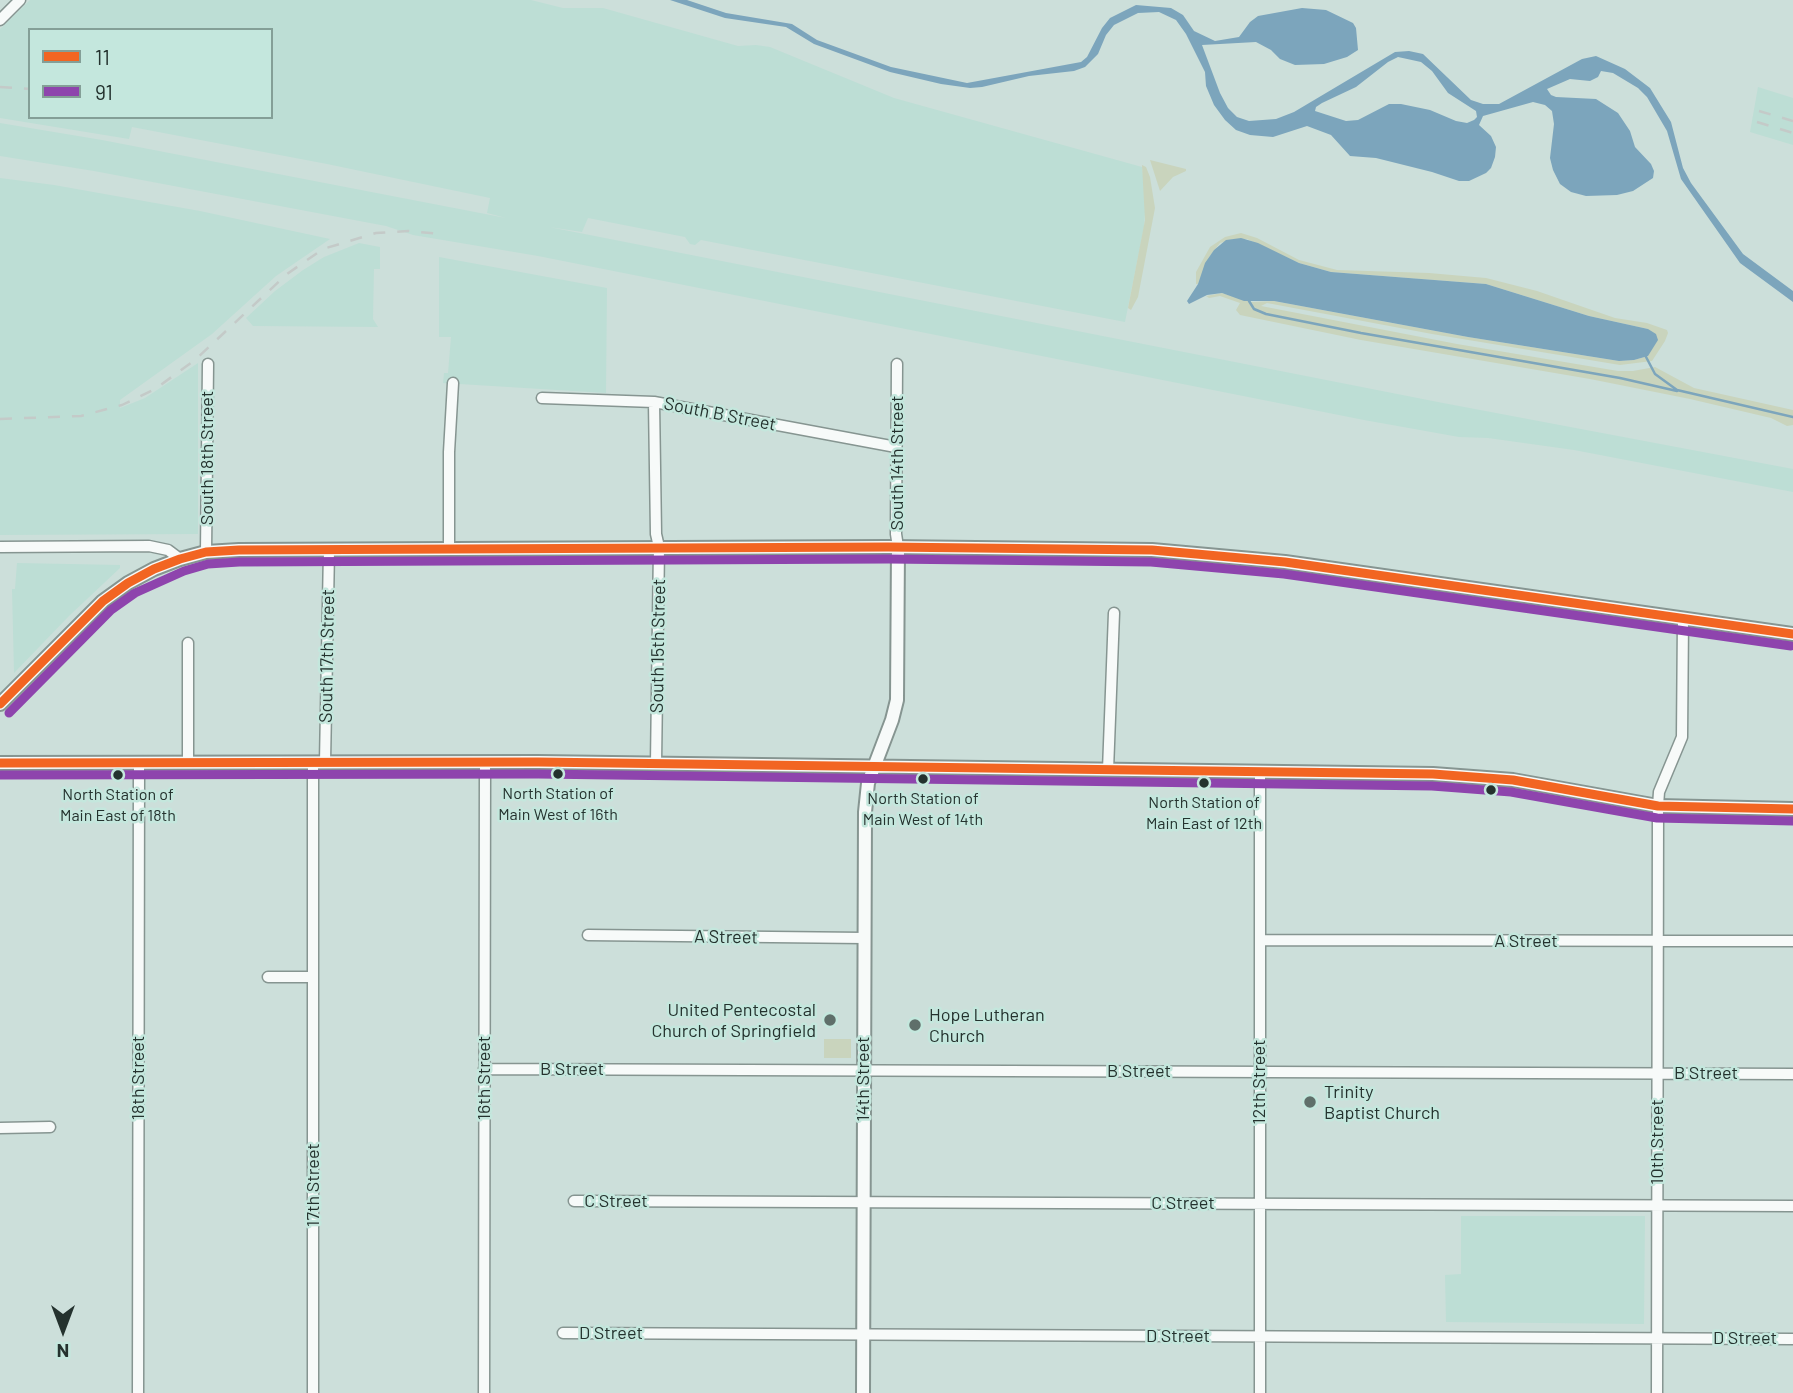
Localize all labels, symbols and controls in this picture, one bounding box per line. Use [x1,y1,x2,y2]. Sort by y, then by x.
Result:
legend [28,28,273,119]
text: 11 [95,44,110,69]
text: 91 [95,79,113,104]
street label: South 18th Street [196,391,218,525]
street label: South B Street [662,393,778,435]
street label: South 14th Street [886,395,908,531]
street label: South 15th Street [646,579,670,713]
street label: South 17th Street [315,589,339,723]
marker: North Station of Main West of 16th [551,767,565,781]
marker: North Station of Main East of 18th [111,768,125,782]
marker: North Station of Main West of 14th [916,772,930,786]
marker: North Station of Main East of 12th [1197,776,1211,790]
unlabelled marker [1484,783,1498,797]
place label: North Station of Main West of 16th [498,784,618,822]
place label: North Station of Main East of 18th [60,785,176,823]
place label: North Station of Main West of 14th [863,789,983,827]
place label: North Station of Main East of 12th [1146,793,1262,831]
street label: A Street [694,926,758,948]
street label: A Street [1494,930,1558,952]
place label: United Pentecostal Church of Springfield [651,999,816,1042]
place label: Hope Lutheran Church [929,1004,1045,1046]
marker: United Pentecostal Church of Springfield [822,1012,838,1028]
marker: Hope Lutheran Church [907,1017,923,1033]
street label: 18th Street [127,1036,149,1120]
street label: 16th Street [473,1036,495,1120]
street label: 14th Street [852,1036,874,1122]
street label: 12th Street [1248,1040,1270,1124]
street label: B Street [540,1058,604,1080]
street label: B Street [1107,1060,1171,1082]
street label: B Street [1674,1062,1738,1084]
place label: Trinity Baptist Church [1324,1081,1440,1124]
marker: Trinity Baptist Church [1302,1094,1318,1110]
street label: 10th Street [1646,1099,1668,1185]
street label: 17th Street [302,1143,324,1227]
street label: C Street [584,1190,648,1212]
street label: C Street [1151,1192,1215,1214]
north arrow [28,1295,98,1365]
street label: D Street [579,1322,643,1344]
street label: D Street [1146,1325,1210,1347]
street label: D Street [1713,1327,1777,1349]
text: N [57,1340,69,1363]

